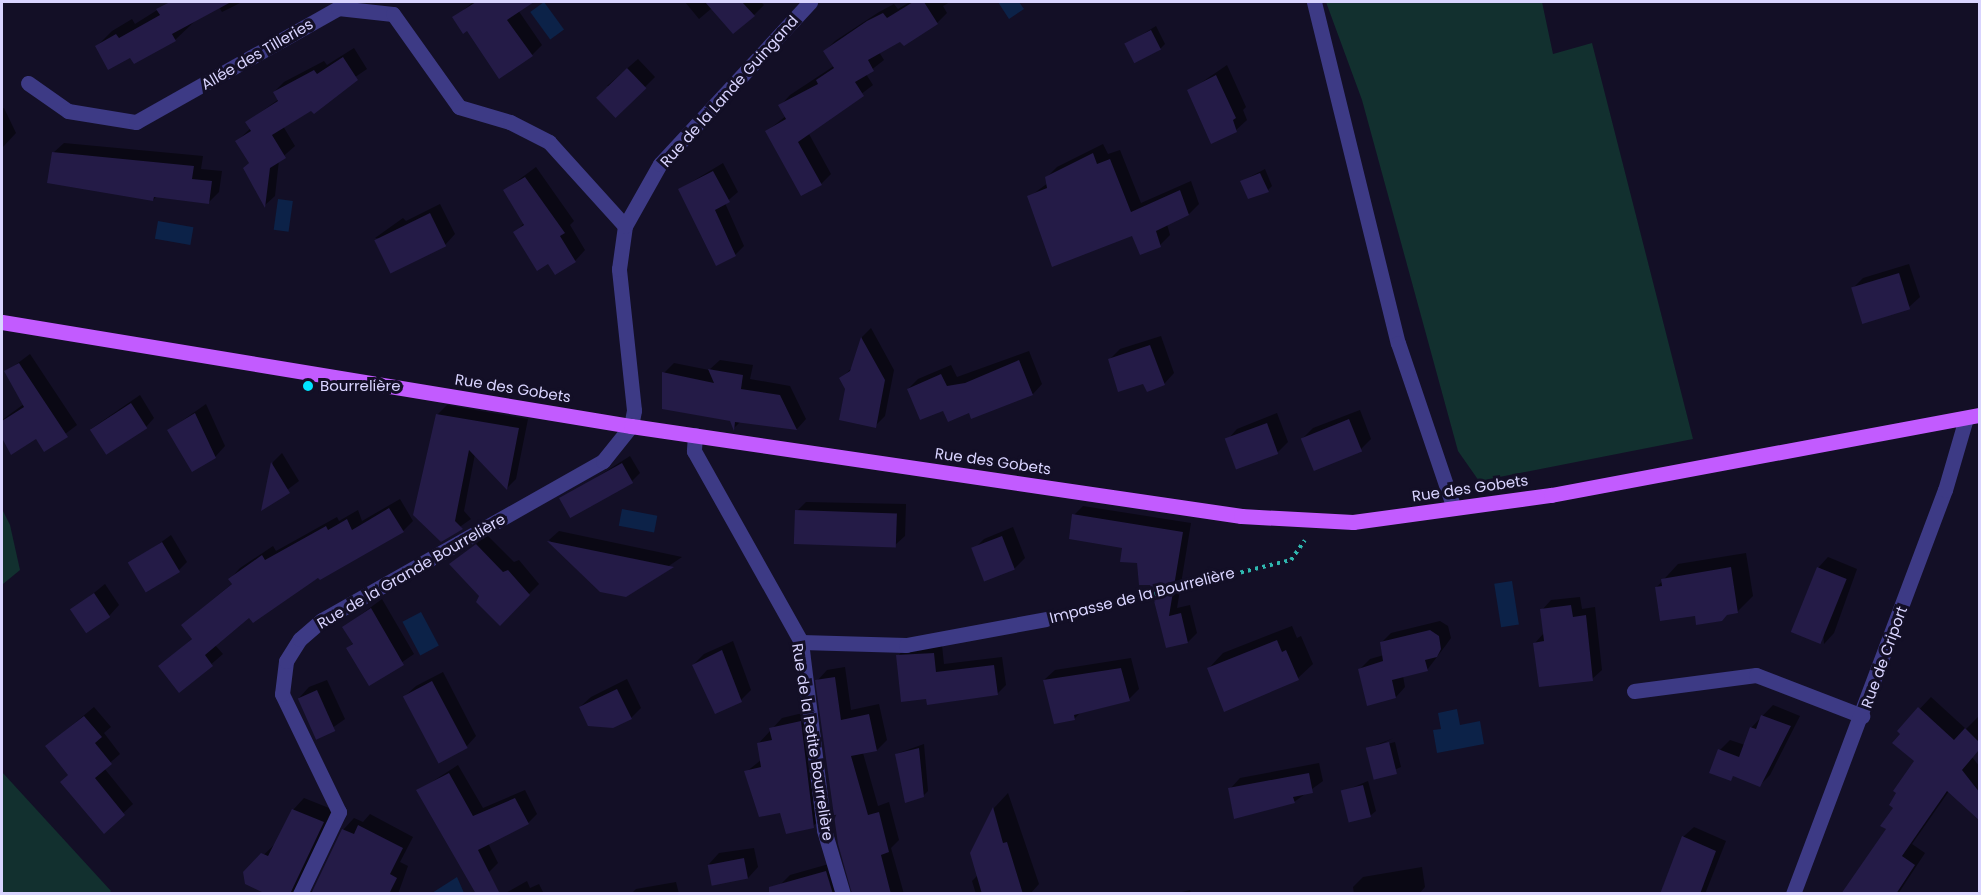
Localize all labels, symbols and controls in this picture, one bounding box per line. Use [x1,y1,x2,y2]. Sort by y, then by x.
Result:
street label: Rue de la Lande Guingand [656,12,802,170]
street label: Allée des Tilleries [198,15,316,93]
street label: Rue des Gobets [454,370,572,406]
place label: Bourrelière [320,377,400,395]
marker: Bourrelière [301,379,315,393]
street label: Rue des Gobets [934,444,1052,478]
street label: Rue des Gobets [1411,471,1529,505]
street label: Rue de la Grande Bourrelière [314,510,508,632]
street label: Impasse de la Bourrelière [1048,563,1236,627]
street label: Rue de Criport [1857,604,1911,710]
street label: Rue de la Petite Bourrelière [788,642,838,842]

